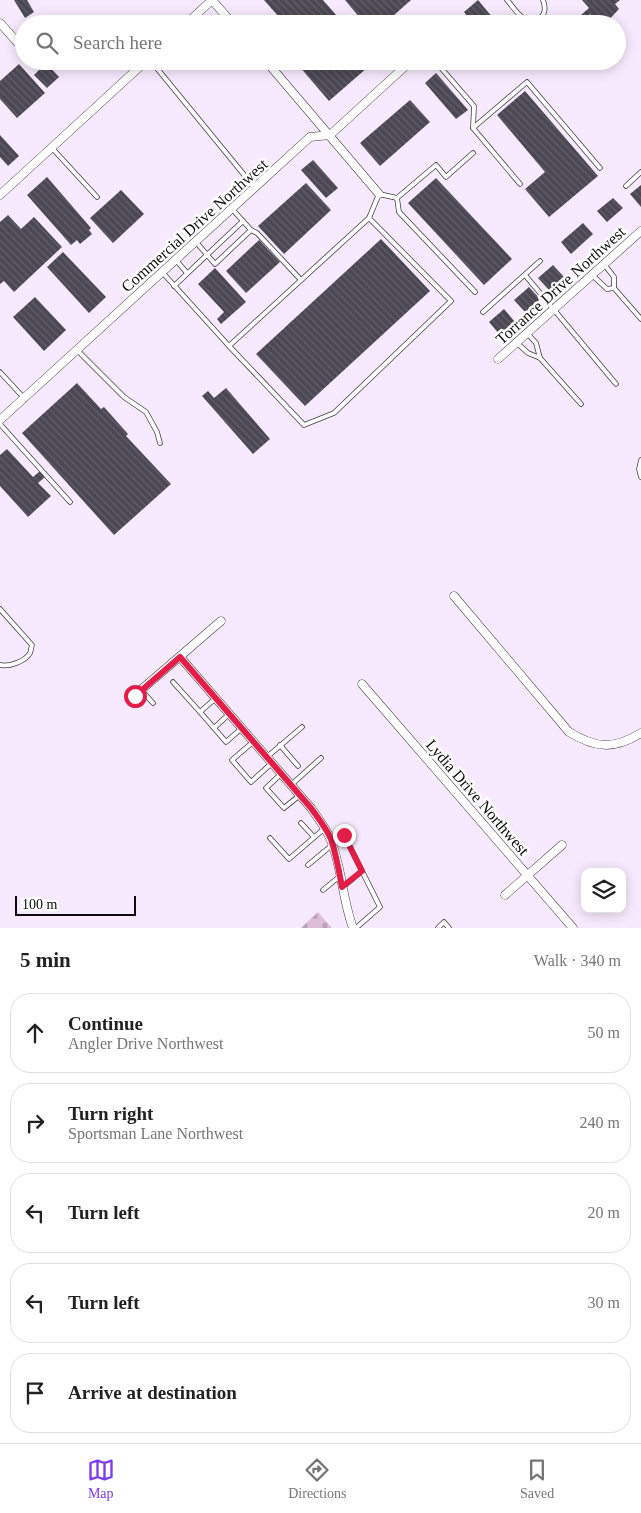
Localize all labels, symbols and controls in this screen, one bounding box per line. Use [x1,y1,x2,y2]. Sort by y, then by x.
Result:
search box [15,15,626,70]
icon: search [33,29,61,57]
text: Search here [73,32,162,53]
street label: Commercial Drive Northwest [118,155,271,295]
street label: Torrance Drive Northwest [492,223,629,348]
route start [124,685,147,708]
street label: Lydia Drive Northwest [422,736,533,860]
route end [333,824,356,847]
map controls [581,868,626,913]
button: layers [581,868,626,913]
scale bar [15,893,136,916]
text: 100 m [22,897,57,912]
text: 5 min [20,948,71,972]
text: Walk · 340 m [534,952,621,969]
text: Continue [68,1013,143,1034]
icon: ahead [21,1019,49,1047]
text: 50 m [588,1024,620,1041]
text: Angler Drive Northwest [68,1035,224,1052]
text: Turn right [68,1103,153,1124]
icon: right [21,1109,49,1137]
text: 240 m [580,1114,620,1131]
text: Sportsman Lane Northwest [68,1125,243,1142]
icon: left [21,1199,49,1227]
text: Turn left [68,1202,140,1223]
text: 20 m [588,1204,620,1221]
icon: left [21,1289,49,1317]
text: Turn left [68,1292,140,1313]
text: 30 m [588,1294,620,1311]
icon: arrive [21,1379,49,1407]
text: Arrive at destination [68,1382,237,1403]
tab: Map [87,1456,115,1502]
tab: Directions [288,1456,347,1502]
tab: Saved [520,1456,554,1502]

